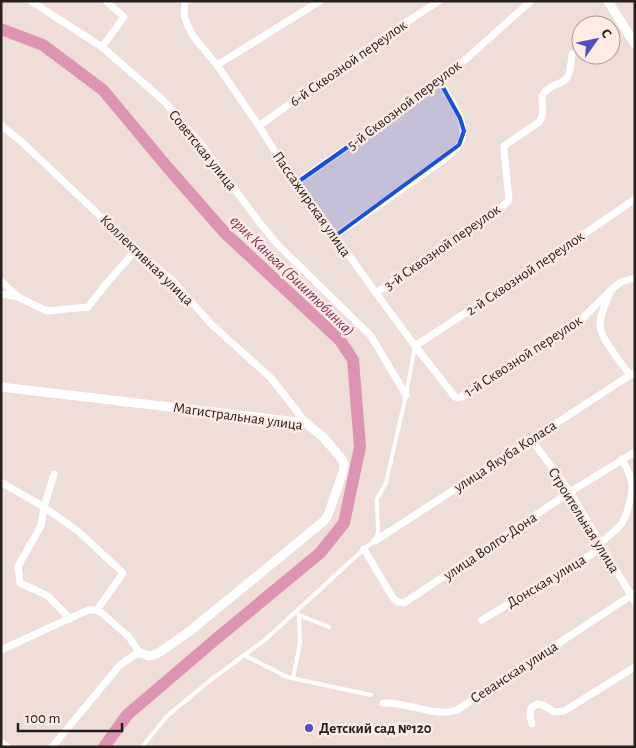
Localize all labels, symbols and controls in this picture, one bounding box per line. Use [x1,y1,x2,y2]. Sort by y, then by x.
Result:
north arrow [571,15,621,65]
street label: 6-й Сквозной переулок [287,17,410,109]
text: С [598,26,614,41]
street label: 5-й Сквозной переулок [345,58,464,153]
street label: Советская улица [166,107,240,194]
street label: Пассажирская улица [270,149,354,260]
street label: 3-й Сквозной переулок [381,202,503,293]
street label: Коллективная улица [97,212,196,309]
water label: ерик Каньга (Биштюбинка) [226,212,358,340]
street label: 2-й Сквозной переулок [464,228,587,318]
street label: 1-й Сквозной переулок [462,313,585,400]
street label: Магистральная улица [172,400,304,433]
street label: улица Якуба Коласа [451,418,559,496]
street label: Строительная улица [545,465,622,576]
street label: улица Волго-Дона [440,510,540,584]
street label: Донская улица [504,552,588,611]
street label: Севанская улица [468,639,561,706]
scale bar [18,700,121,732]
text: 100 m [25,711,60,726]
place label: Детский сад №120 [319,721,432,736]
marker: Детский сад №120 [303,722,315,734]

